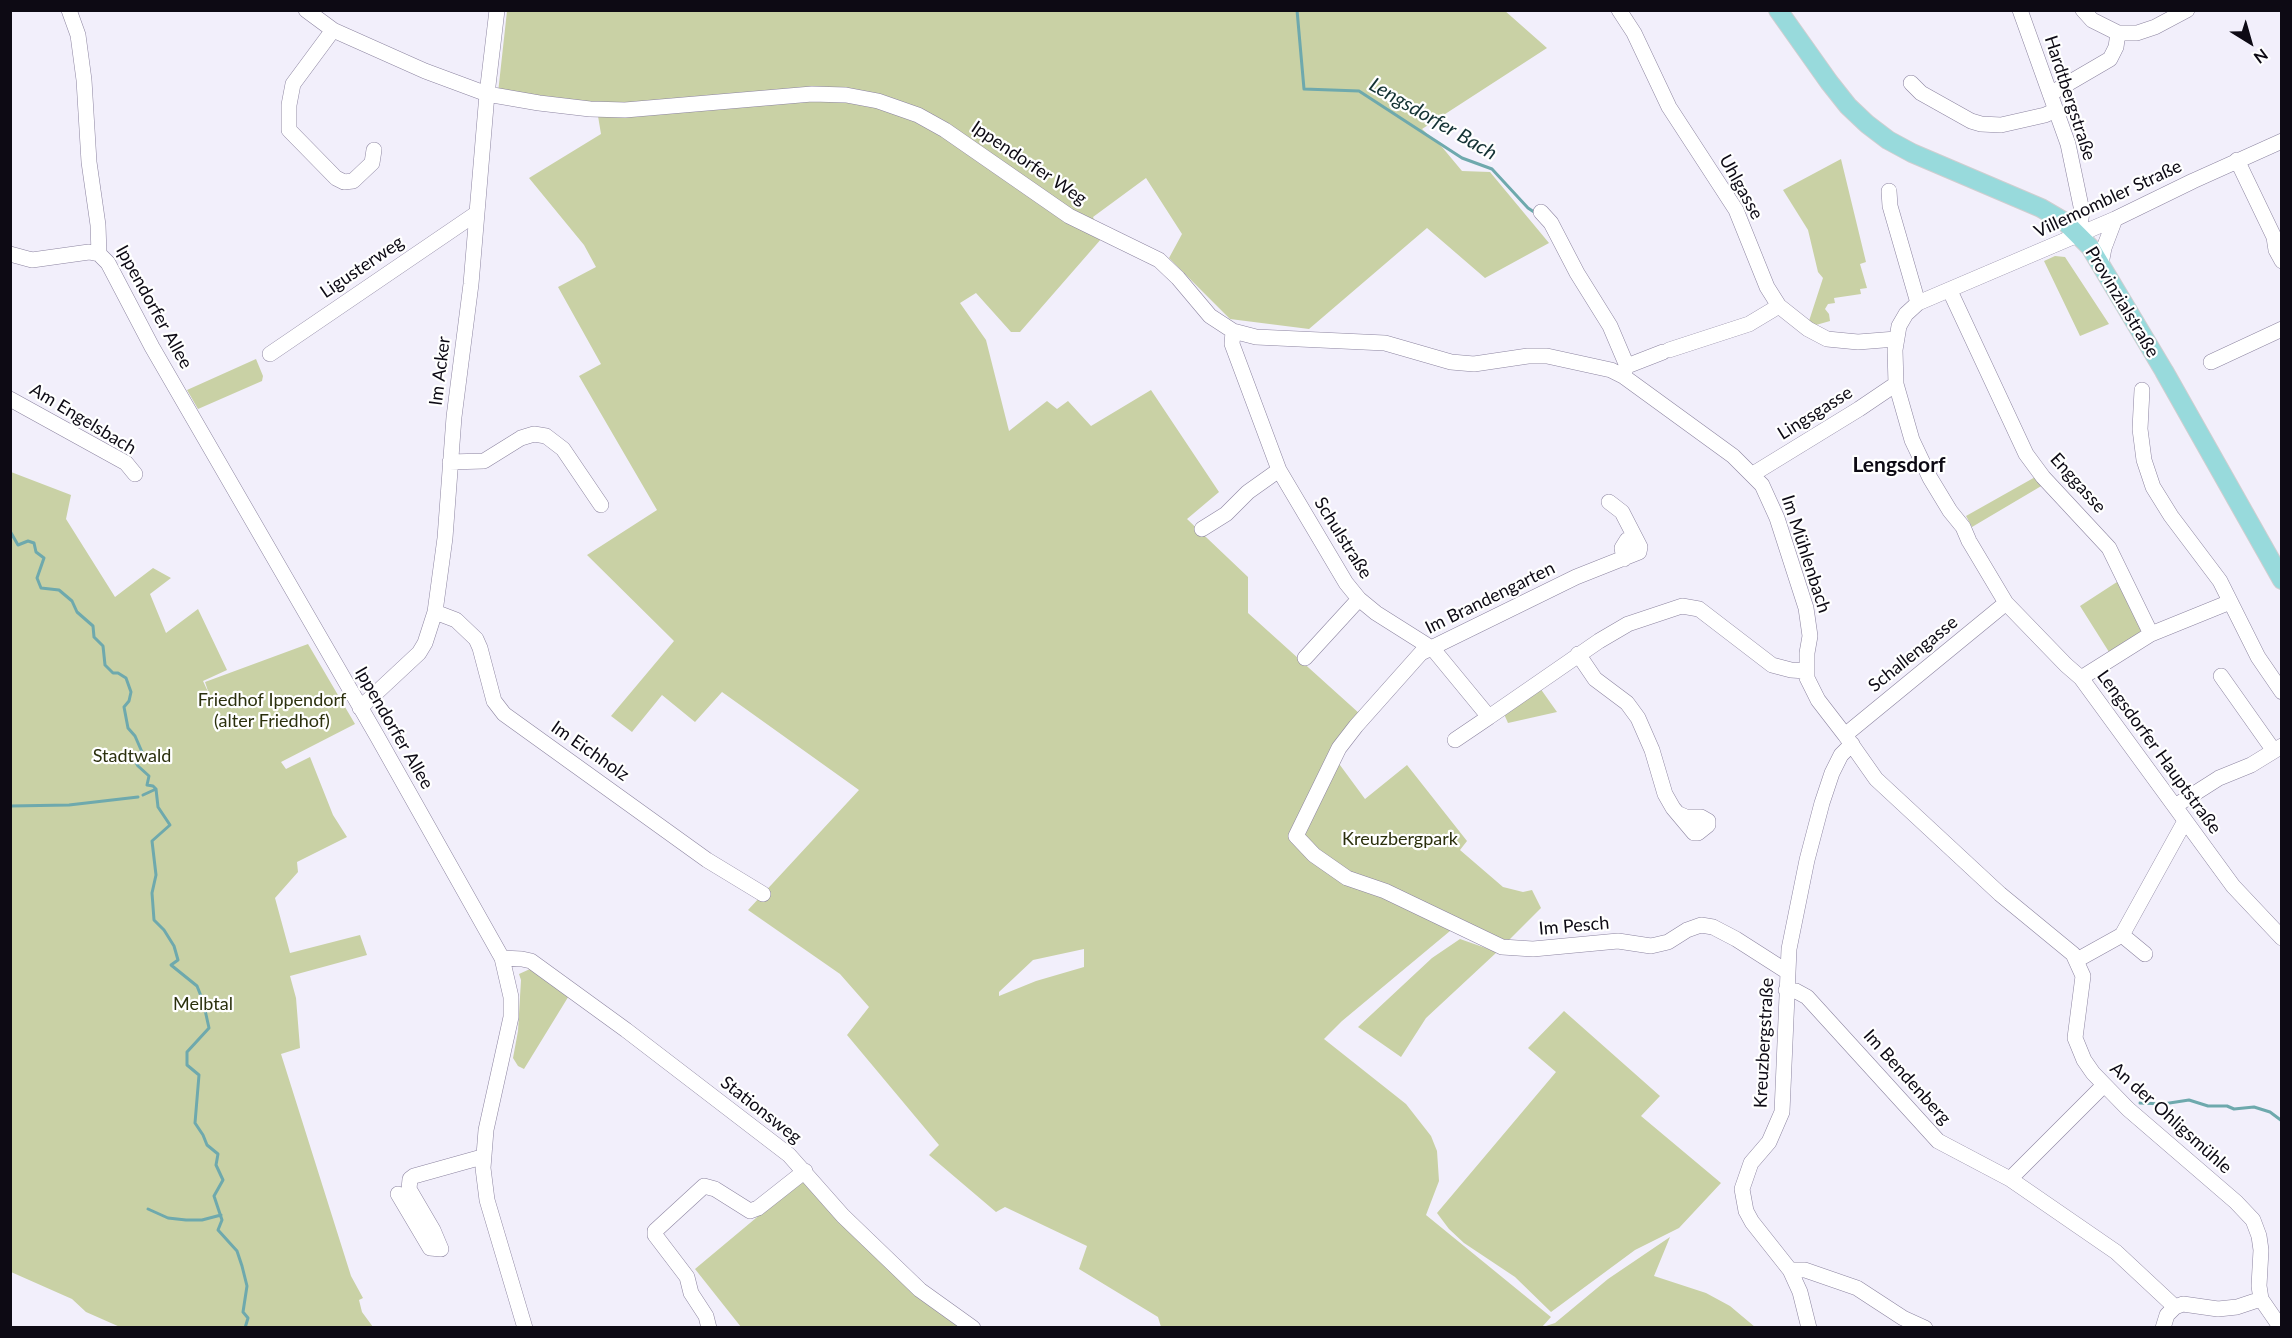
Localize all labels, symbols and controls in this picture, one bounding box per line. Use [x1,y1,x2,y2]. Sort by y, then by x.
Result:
north arrow [2220,12,2280,72]
street label: Hardtbergstraße [2040,33,2100,163]
text: N [2250,45,2272,68]
water label: Lengsdorfer Bach [1365,73,1501,165]
street label: Ippendorfer Weg [967,116,1091,210]
street label: Uhlgasse [1714,151,1768,223]
street label: Villemombler Straße [2031,155,2185,243]
street label: Ligusterweg [316,231,408,303]
street label: Ippendorfer Allee [111,242,197,372]
street label: Provinzialstraße [2080,243,2164,361]
street label: Im Acker [425,335,455,407]
street label: Am Engelsbach [26,379,140,459]
street label: Lingsgasse [1774,382,1856,444]
street label: Enggasse [2046,449,2110,517]
district label: Lengsdorf [1852,452,1946,478]
street label: Im Mühlenbach [1777,492,1835,616]
street label: Schulstraße [1309,493,1377,583]
street label: Im Brandengarten [1422,557,1558,639]
street label: Schallengasse [1864,611,1962,697]
street label: Ippendorfer Allee [350,663,438,793]
street label: Lengsdorfer Hauptstraße [2092,666,2226,838]
park label: Friedhof Ippendorf (alter Friedhof) [198,689,346,732]
street label: Im Eichholz [547,716,633,786]
park label: Stadtwald [93,745,171,767]
park label: Kreuzbergpark [1342,828,1458,850]
street label: Im Pesch [1538,912,1610,940]
street label: Kreuzbergstraße [1750,977,1778,1109]
park label: Melbtal [173,993,233,1015]
street label: Im Bendenberg [1859,1025,1955,1129]
street label: An der Ohligsmühle [2106,1058,2236,1178]
street label: Stationsweg [716,1072,806,1148]

